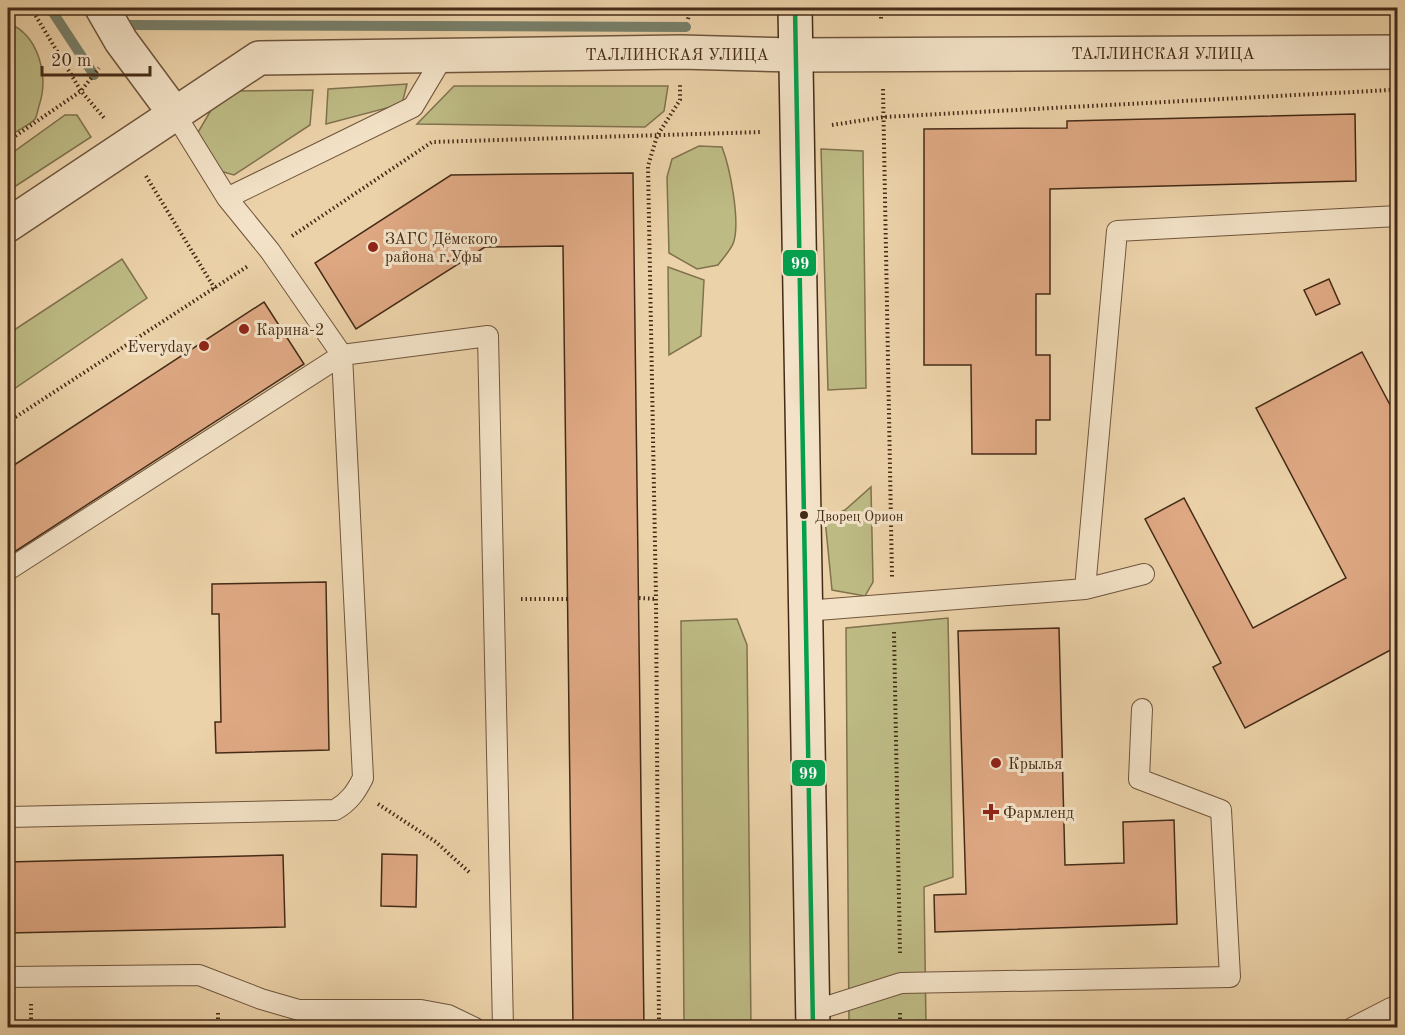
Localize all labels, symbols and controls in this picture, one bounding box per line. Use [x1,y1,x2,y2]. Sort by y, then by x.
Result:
scale bar [42,39,150,77]
street label: ТАЛЛИНСКАЯ УЛИЦА [1071,47,1255,63]
street label: ТАЛЛИНСКАЯ УЛИЦА [585,48,769,64]
text: 20 m [51,52,91,70]
place label: ЗАГС Дёмского района г.Уфы [385,232,498,266]
marker: ЗАГС Дёмского района г.Уфы [366,240,380,254]
line badge: 99 [782,249,817,277]
text: 99 [791,257,809,273]
marker: Карина-2 [237,322,251,336]
place label: Карина-2 [256,323,324,339]
marker: Everyday [197,339,211,353]
place label: Everyday [127,340,193,356]
marker: Дворец Орион [798,509,810,521]
place label: Дворец Орион [815,510,904,524]
marker: Крылья [989,756,1003,770]
place label: Крылья [1008,757,1062,773]
line badge: 99 [791,759,826,787]
text: 99 [799,767,817,783]
marker: Фармленд [984,805,998,819]
place label: Фармленд [1003,806,1074,822]

